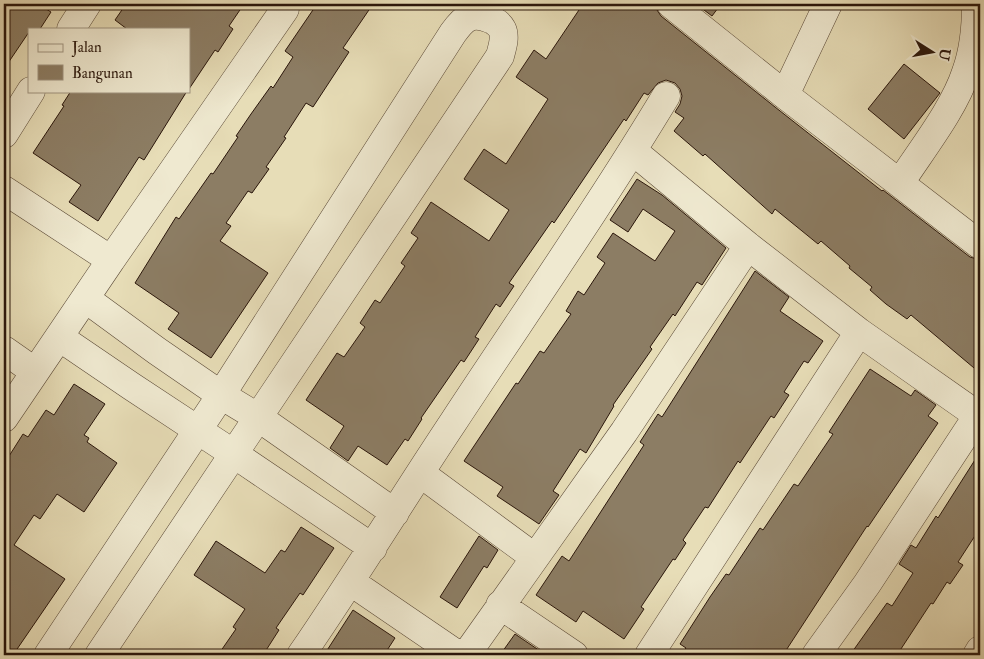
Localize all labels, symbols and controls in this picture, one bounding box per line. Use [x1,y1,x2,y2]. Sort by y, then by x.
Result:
legend [28,28,190,92]
north arrow [906,28,956,78]
text: Jalan [71,38,102,58]
text: U [935,47,954,62]
text: Bangunan [72,64,133,83]

